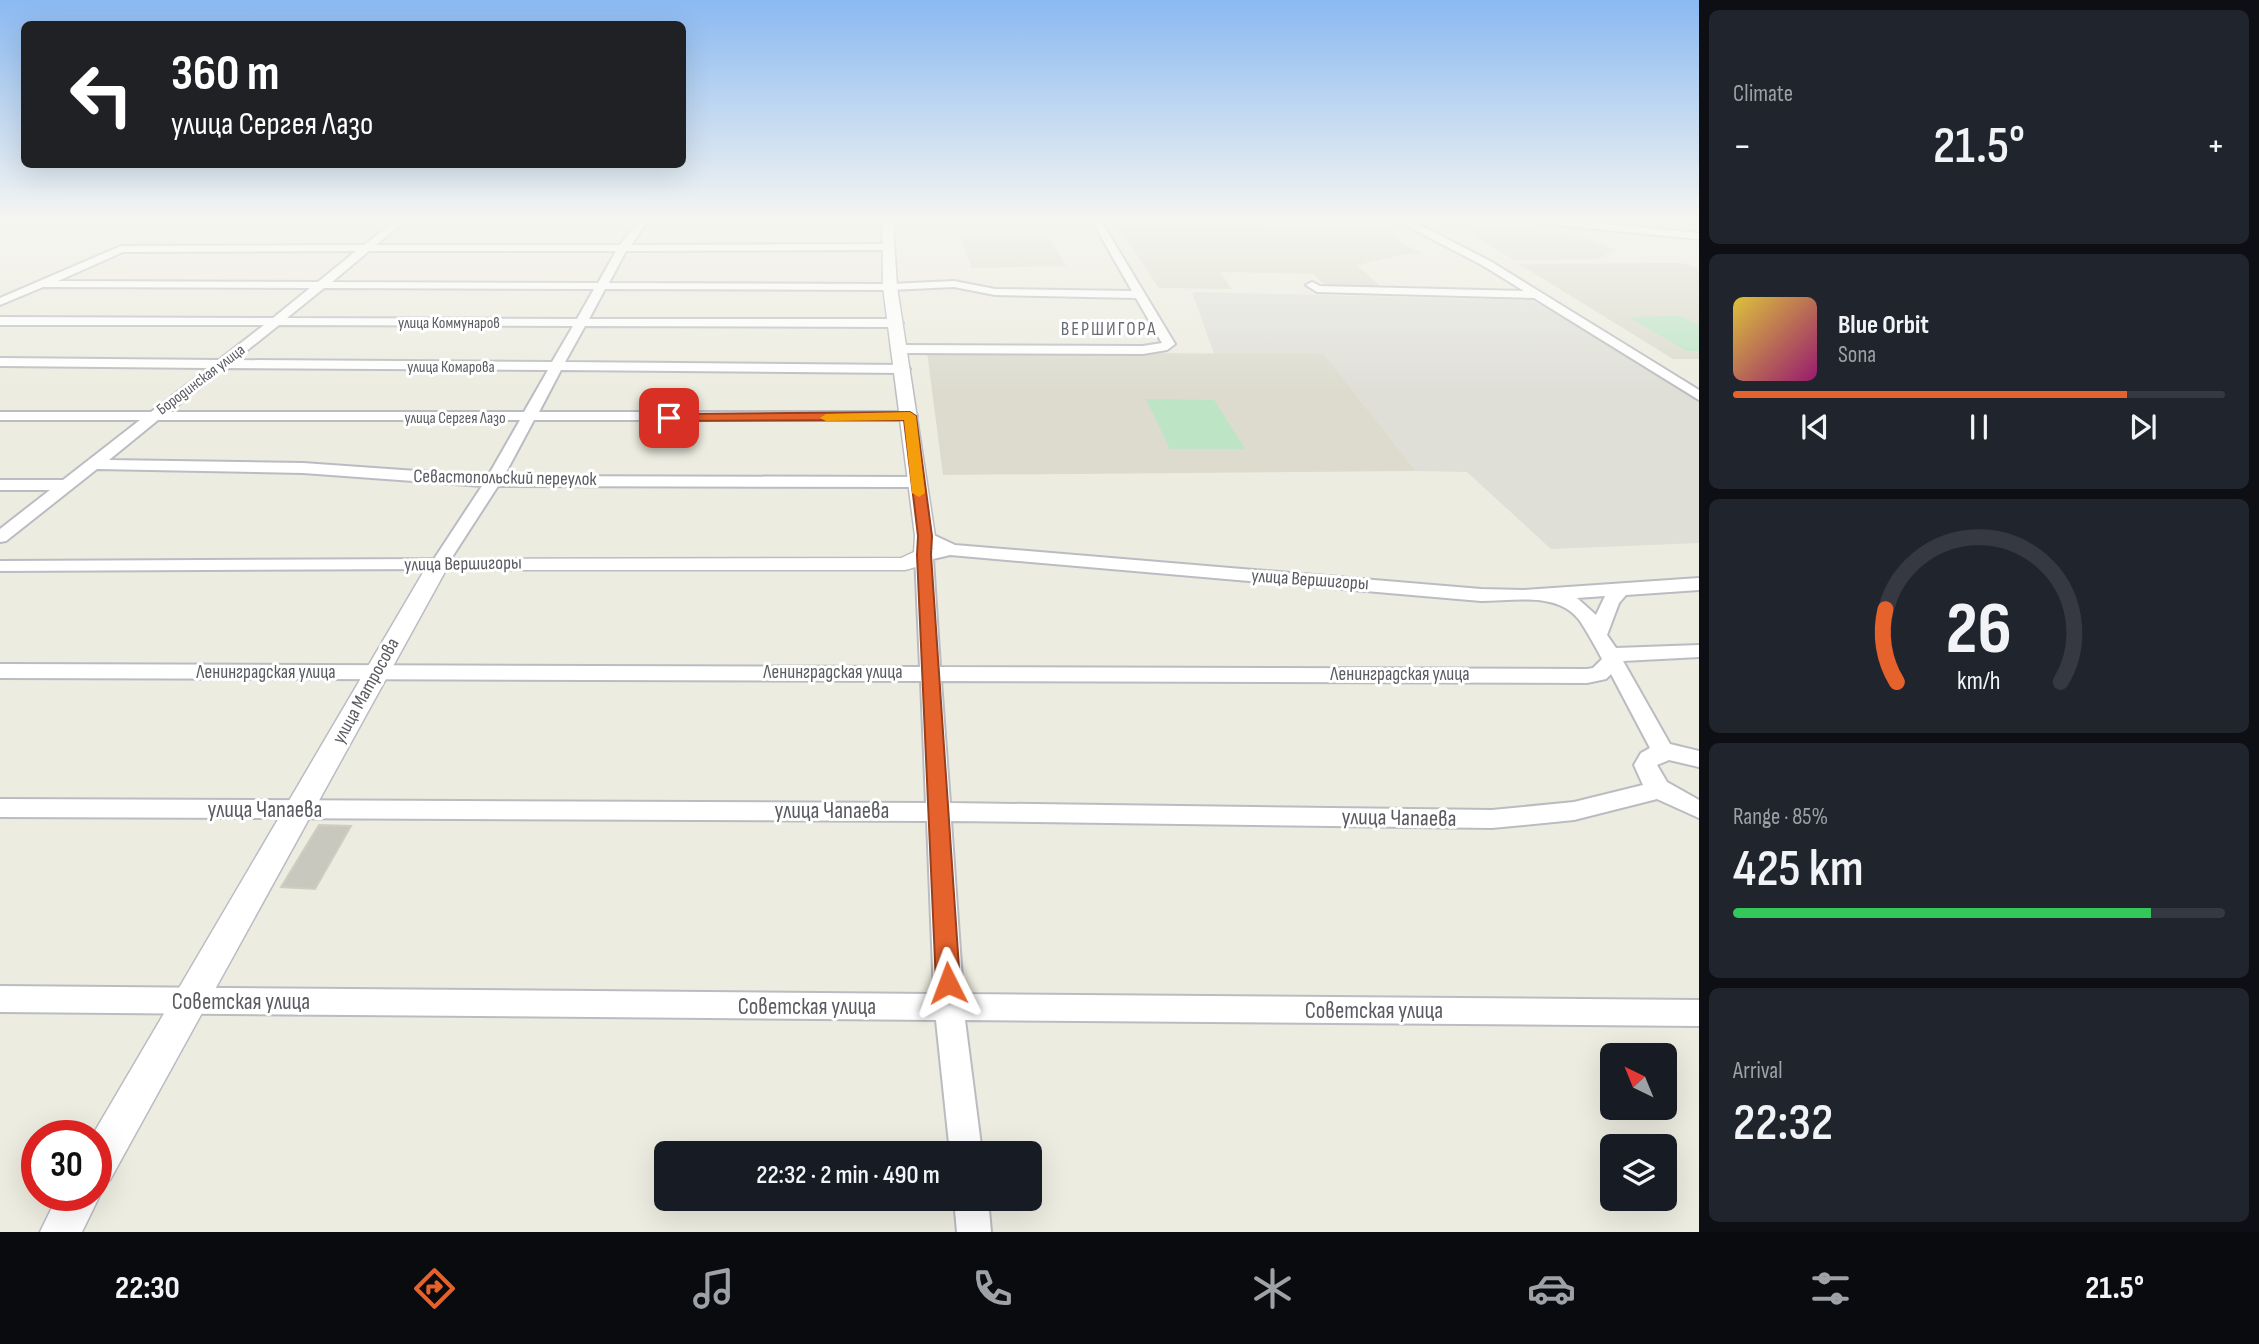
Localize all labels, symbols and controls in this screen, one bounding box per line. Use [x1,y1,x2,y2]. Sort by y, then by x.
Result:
text: 360 m [171,45,279,104]
icon: left [56,49,147,140]
text: Climate [1733,80,1793,108]
text: улица Сергея Лазо [171,105,373,144]
text: 21.5° [1933,115,2025,178]
text: − [1733,124,1752,169]
text: + [2206,124,2225,169]
text: Blue Orbit [1838,310,1929,341]
street label: улица Коммунаров [398,314,500,333]
district label: ВЕРШИГОРА [1061,318,1157,341]
street label: Бородинская улица [153,341,249,419]
text: Sona [1838,341,1876,369]
street label: улица Комарова [407,358,495,377]
pin [639,388,699,448]
icon: arrive [650,399,688,437]
icon: previous [1796,408,1834,446]
icon: pause [1960,408,1998,446]
icon: next [2124,408,2162,446]
street label: улица Сергея Лазо [404,409,506,428]
street label: Севастопольский переулок [413,465,598,491]
street label: улица Вершигоры [404,551,522,577]
street label: улица Вершигоры [1251,564,1369,596]
text: 26 [1946,586,2012,674]
street label: улица Матросова [328,634,404,748]
street label: Ленинградская улица [195,661,336,684]
street label: Ленинградская улица [762,661,903,684]
street label: Ленинградская улица [1329,663,1470,686]
text: km/h [1957,666,2001,697]
street label: улица Чапаева [208,796,322,824]
street label: улица Чапаева [775,797,889,825]
street label: улица Чапаева [1341,803,1457,833]
text: Range · 85% [1733,803,1828,831]
text: 425 km [1733,838,1864,901]
position arrow [911,946,985,1020]
street label: Советская улица [172,988,310,1016]
street label: Советская улица [738,993,876,1021]
street label: Советская улица [1305,997,1443,1025]
north arrow [1600,1043,1676,1120]
map controls [1600,1043,1677,1211]
text: Arrival [1733,1057,1782,1085]
text: 22:32 [1733,1092,1833,1155]
speed limit sign: 30 [21,1120,112,1211]
button: layers [1600,1134,1677,1211]
text: 22:32 · 2 min · 490 m [756,1160,940,1191]
icon: directions [410,1264,459,1313]
icon: music [689,1264,738,1313]
icon: phone [968,1264,1017,1313]
icon: climate [1248,1264,1297,1313]
icon: car [1527,1264,1576,1313]
icon: filters [1806,1264,1855,1313]
text: 22:30 [115,1269,180,1308]
text: 21.5° [2085,1269,2144,1308]

